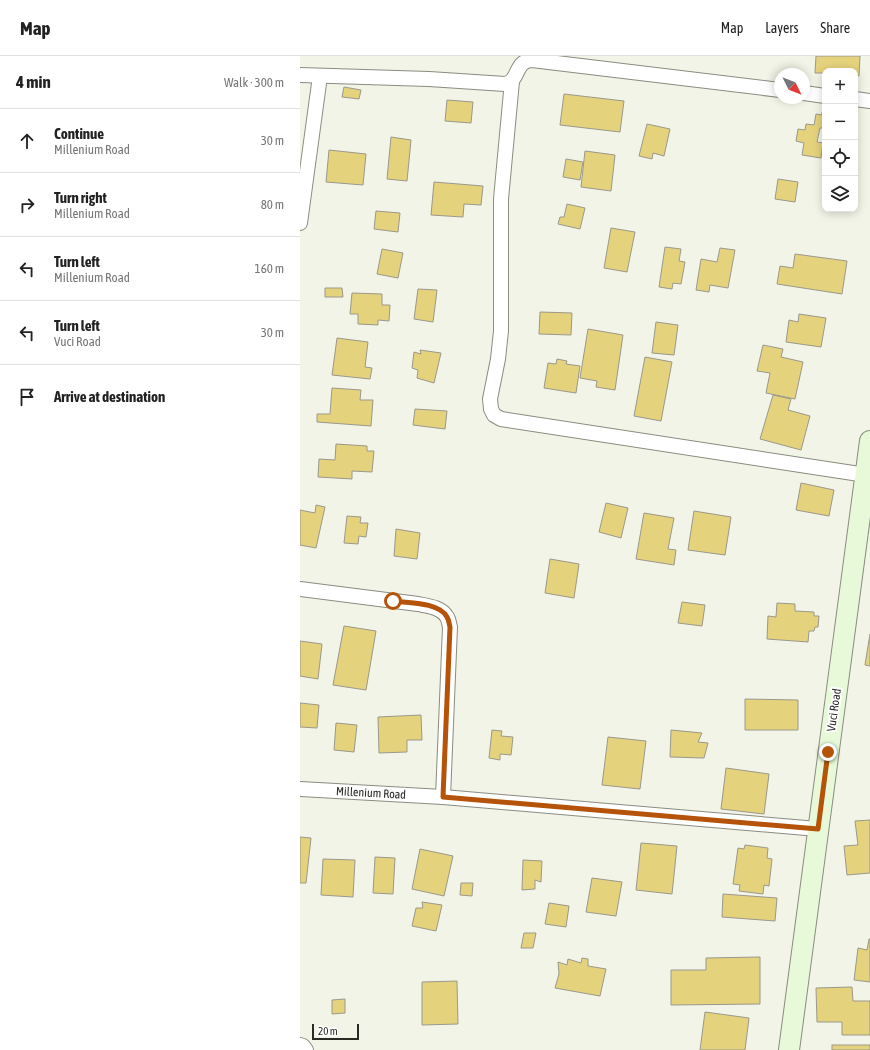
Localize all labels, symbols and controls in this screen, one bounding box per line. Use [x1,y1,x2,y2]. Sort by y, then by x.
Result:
text: Map [20,17,51,39]
text: Map [721,20,743,36]
text: Layers [765,20,798,36]
text: Share [820,20,850,36]
north arrow [774,68,810,104]
map controls [822,68,858,212]
button: + [822,68,858,104]
text: 4 min [16,72,51,92]
text: Walk · 300 m [224,75,284,90]
button: − [822,104,858,140]
text: Continue [54,125,104,142]
icon: ahead [16,130,38,152]
text: 30 m [261,133,284,148]
button: locate [822,140,858,176]
text: Millenium Road [54,142,130,157]
button: layers [822,176,858,212]
text: Turn right [54,189,107,206]
icon: right [16,194,38,216]
text: 80 m [261,197,284,212]
text: Millenium Road [54,206,130,221]
text: Turn left [54,253,100,270]
icon: left [16,258,38,280]
text: 160 m [255,261,284,276]
text: Millenium Road [54,270,130,285]
text: Turn left [54,317,100,334]
icon: left [16,322,38,344]
text: 30 m [261,325,284,340]
text: Vuci Road [54,334,101,349]
icon: arrive [16,386,38,408]
text: Arrive at destination [54,388,165,405]
route start [384,592,402,610]
street label: Vuci Road [824,688,844,732]
route end [819,743,837,761]
street label: Millenium Road [336,784,406,802]
scale bar [312,1022,359,1041]
text: 20 m [318,1025,338,1037]

